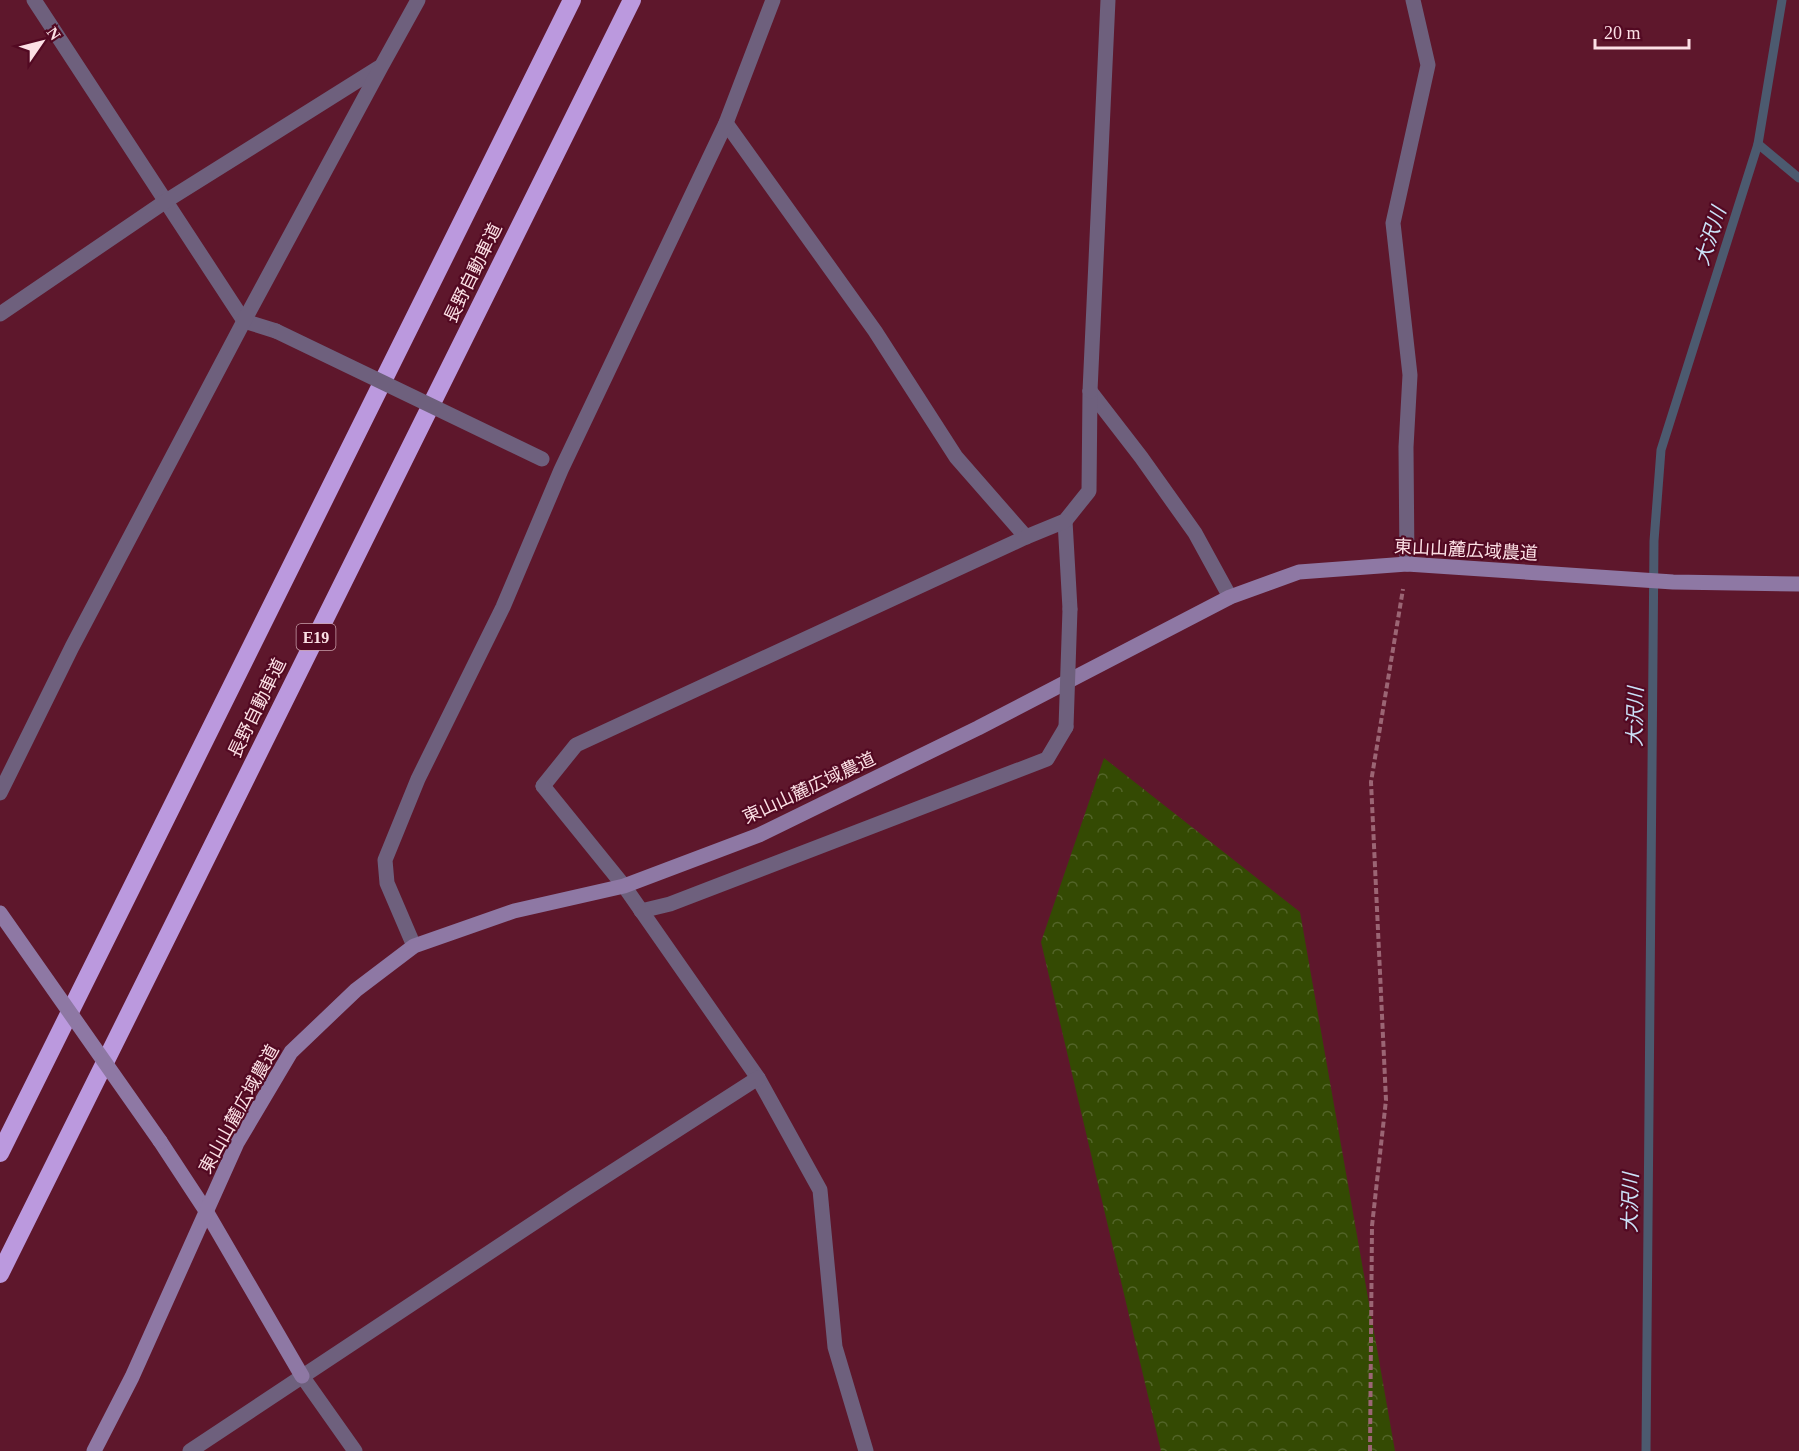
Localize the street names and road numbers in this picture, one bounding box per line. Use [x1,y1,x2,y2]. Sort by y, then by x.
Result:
street label: 長野自動車道 [440,220,506,326]
street label: 東山山麓広域農道 [1394,536,1538,564]
road number: E19 [296,624,336,650]
street label: 長野自動車道 [224,655,290,761]
street label: 東山山麓広域農道 [740,749,878,827]
street label: 東山山麓広域農道 [195,1041,283,1177]

